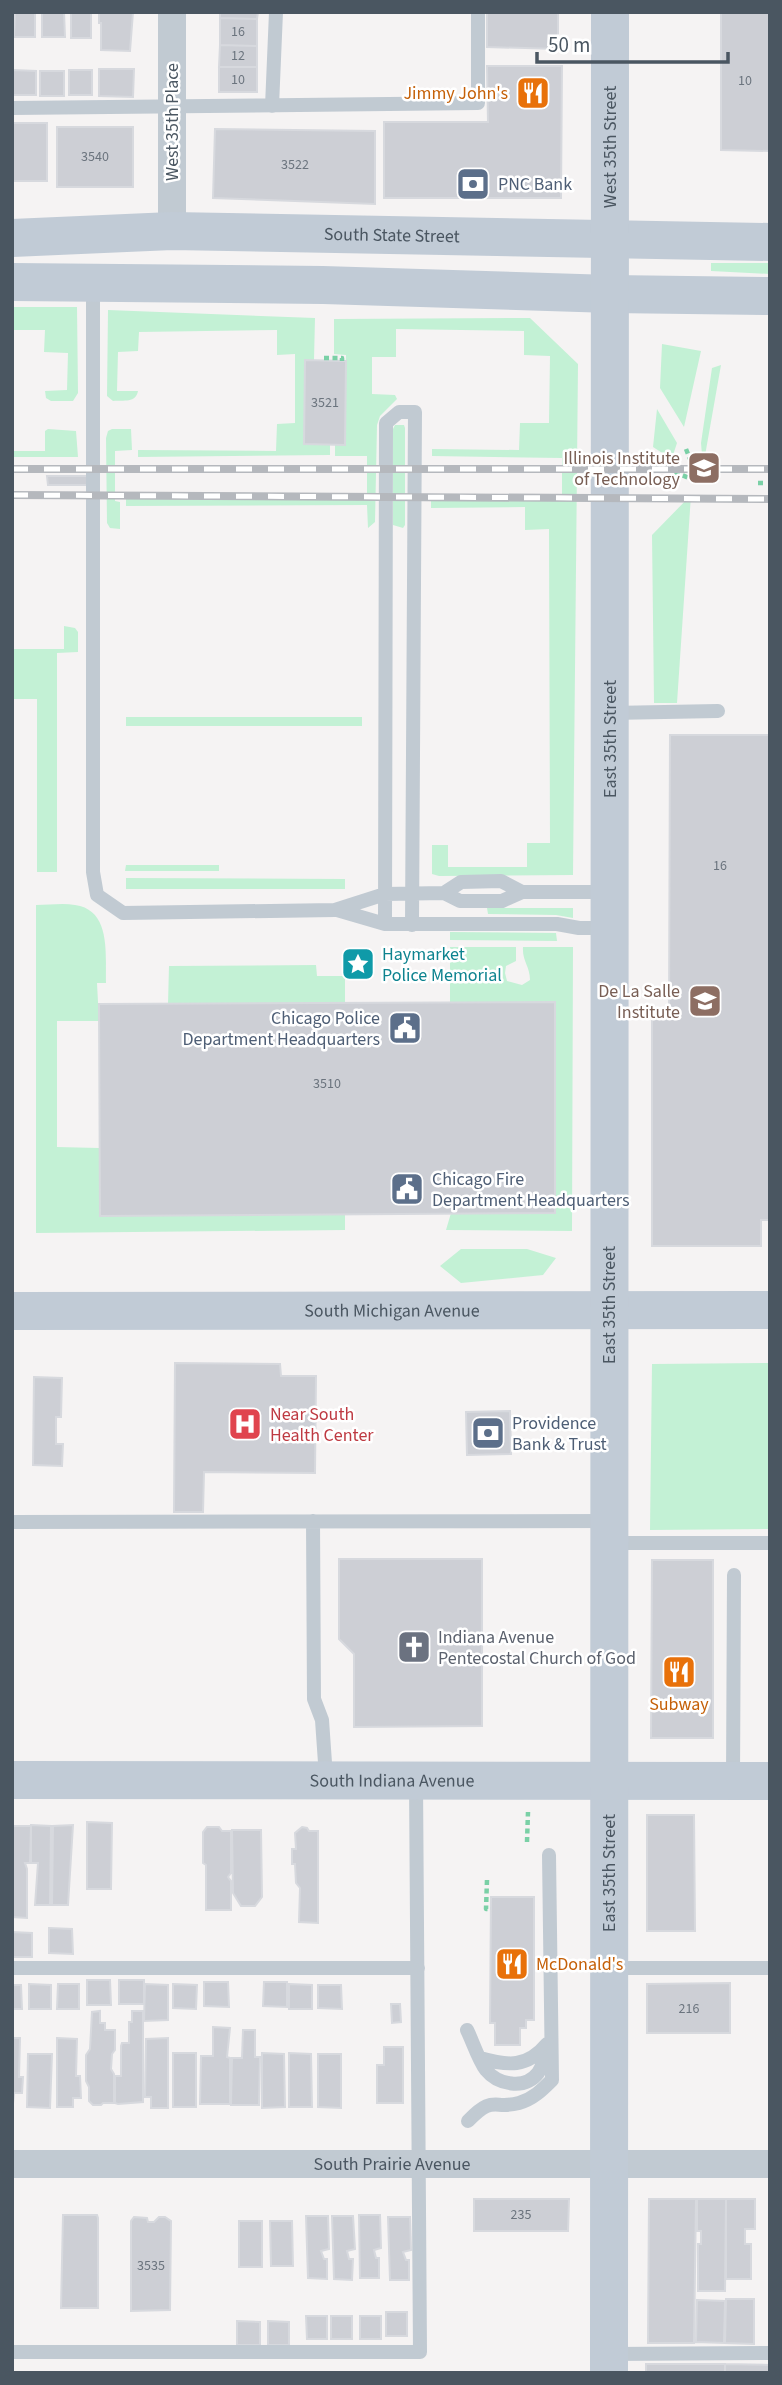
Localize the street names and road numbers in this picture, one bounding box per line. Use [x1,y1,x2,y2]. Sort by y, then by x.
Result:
street label: West 35th Place [160,63,185,181]
street label: West 35th Street [597,86,622,208]
street label: South State Street [324,221,460,249]
street label: East 35th Street [597,680,622,798]
street label: East 35th Street [597,1246,622,1364]
street label: South Michigan Avenue [304,1298,480,1323]
street label: South Indiana Avenue [310,1768,475,1793]
street label: East 35th Street [597,1814,622,1932]
street label: South Prairie Avenue [314,2152,471,2177]

